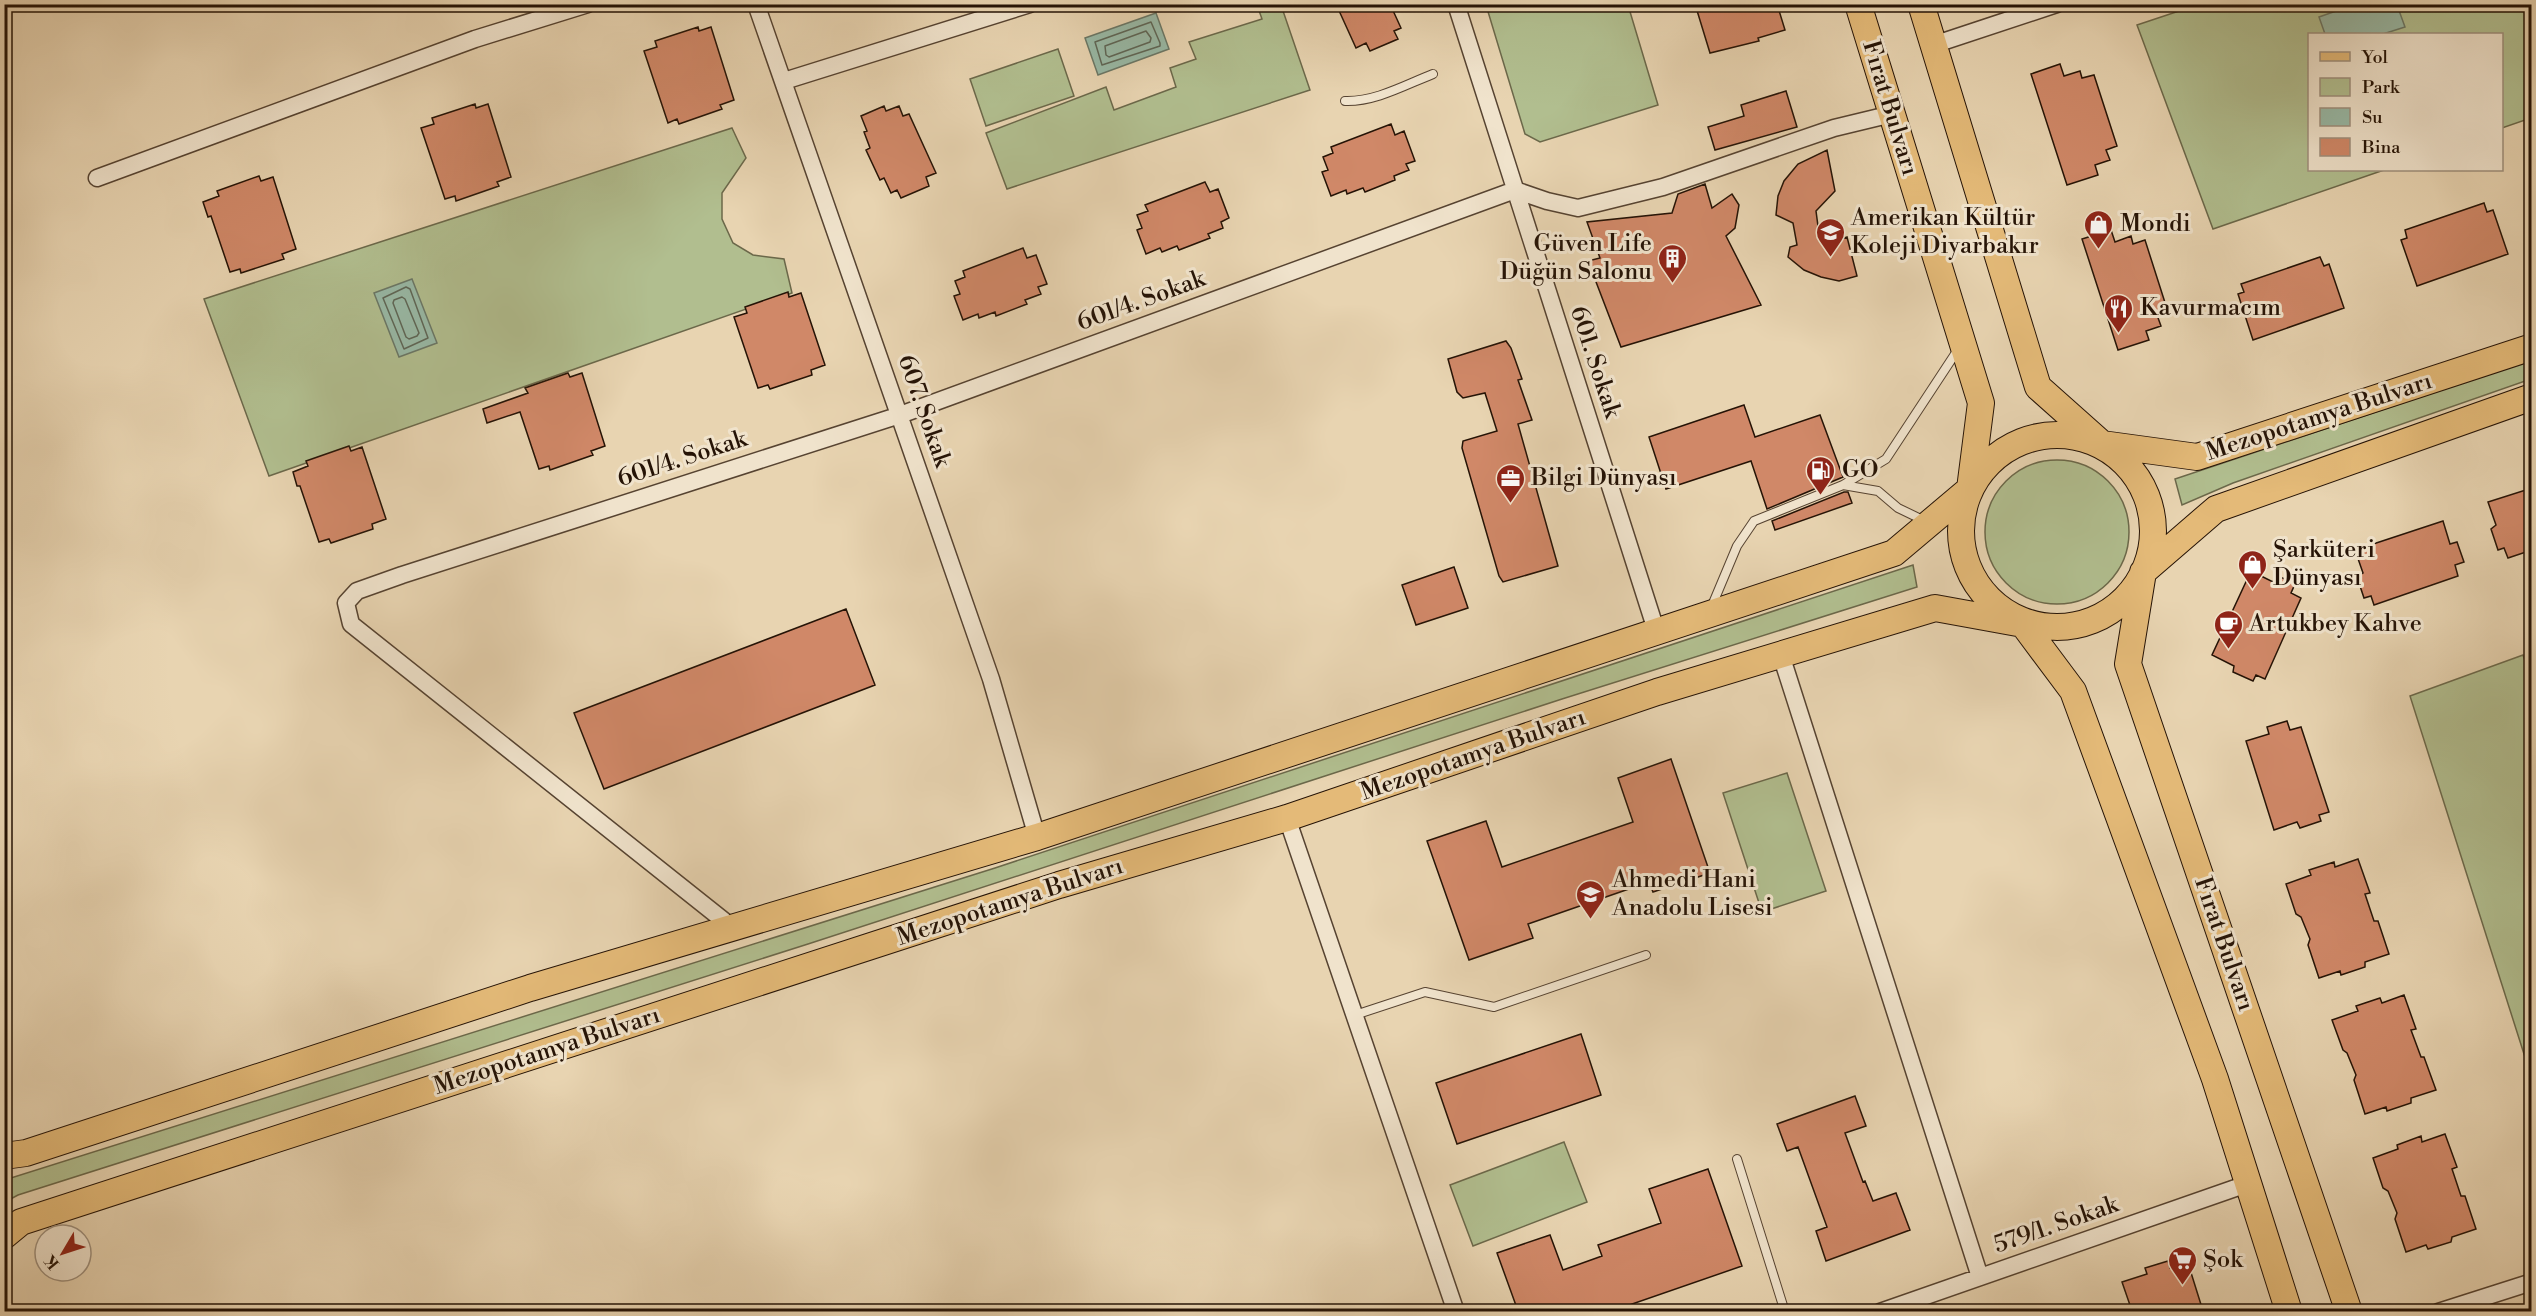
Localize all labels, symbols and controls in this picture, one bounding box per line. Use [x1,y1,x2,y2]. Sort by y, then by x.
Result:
legend [2308,33,2503,171]
street label: Fırat Bulvarı [1855,37,1925,179]
text: Yol [2361,46,2389,69]
text: Park [2362,76,2401,99]
text: Su [2362,106,2383,129]
text: Bina [2361,136,2401,159]
place label: Amerikan Kültür Koleji Diyarbakır [1850,203,2039,261]
shop icon: Mondi [2083,208,2115,250]
place label: Mondi [2120,209,2191,239]
school or university icon: Amerikan Kültür Koleji Diyarbakır [1814,216,1846,258]
place label: Güven Life Düğün Salonu [1500,229,1652,287]
building icon: Güven Life Düğün Salonu [1657,242,1689,284]
street label: 601/4. Sokak [1073,263,1211,338]
restaurant icon: Kavurmacım [2103,292,2135,334]
place label: Kavurmacım [2140,293,2281,323]
street label: 601. Sokak [1563,302,1628,423]
street label: 607. Sokak [891,351,958,473]
street label: Mezopotamya Bulvarı [2202,366,2436,468]
street label: 601/4. Sokak [613,424,752,494]
fuel station icon: GO [1805,454,1837,496]
place label: GO [1842,455,1878,485]
office icon: Bilgi Dünyası [1494,462,1526,504]
place label: Bilgi Dünyası [1530,463,1677,493]
place label: Şarküteri Dünyası [2273,535,2375,593]
shop icon: Şarküteri Dünyası [2236,548,2268,590]
cafe icon: Artukbey Kahve [2212,608,2244,650]
place label: Artukbey Kahve [2248,609,2422,639]
street label: Mezopotamya Bulvarı [1356,702,1590,808]
street label: Mezopotamya Bulvarı [893,851,1127,953]
place label: Ahmedi Hani Anadolu Lisesi [1611,865,1773,923]
street label: Fırat Bulvarı [2187,873,2261,1015]
school or university icon: Ahmedi Hani Anadolu Lisesi [1575,878,1607,920]
street label: Mezopotamya Bulvarı [430,1000,664,1102]
street label: 579/1. Sokak [1990,1189,2123,1260]
north arrow [33,1223,93,1283]
supermarket icon: Şok [2166,1244,2198,1286]
place label: Şok [2203,1245,2244,1275]
text: K [40,1250,64,1273]

